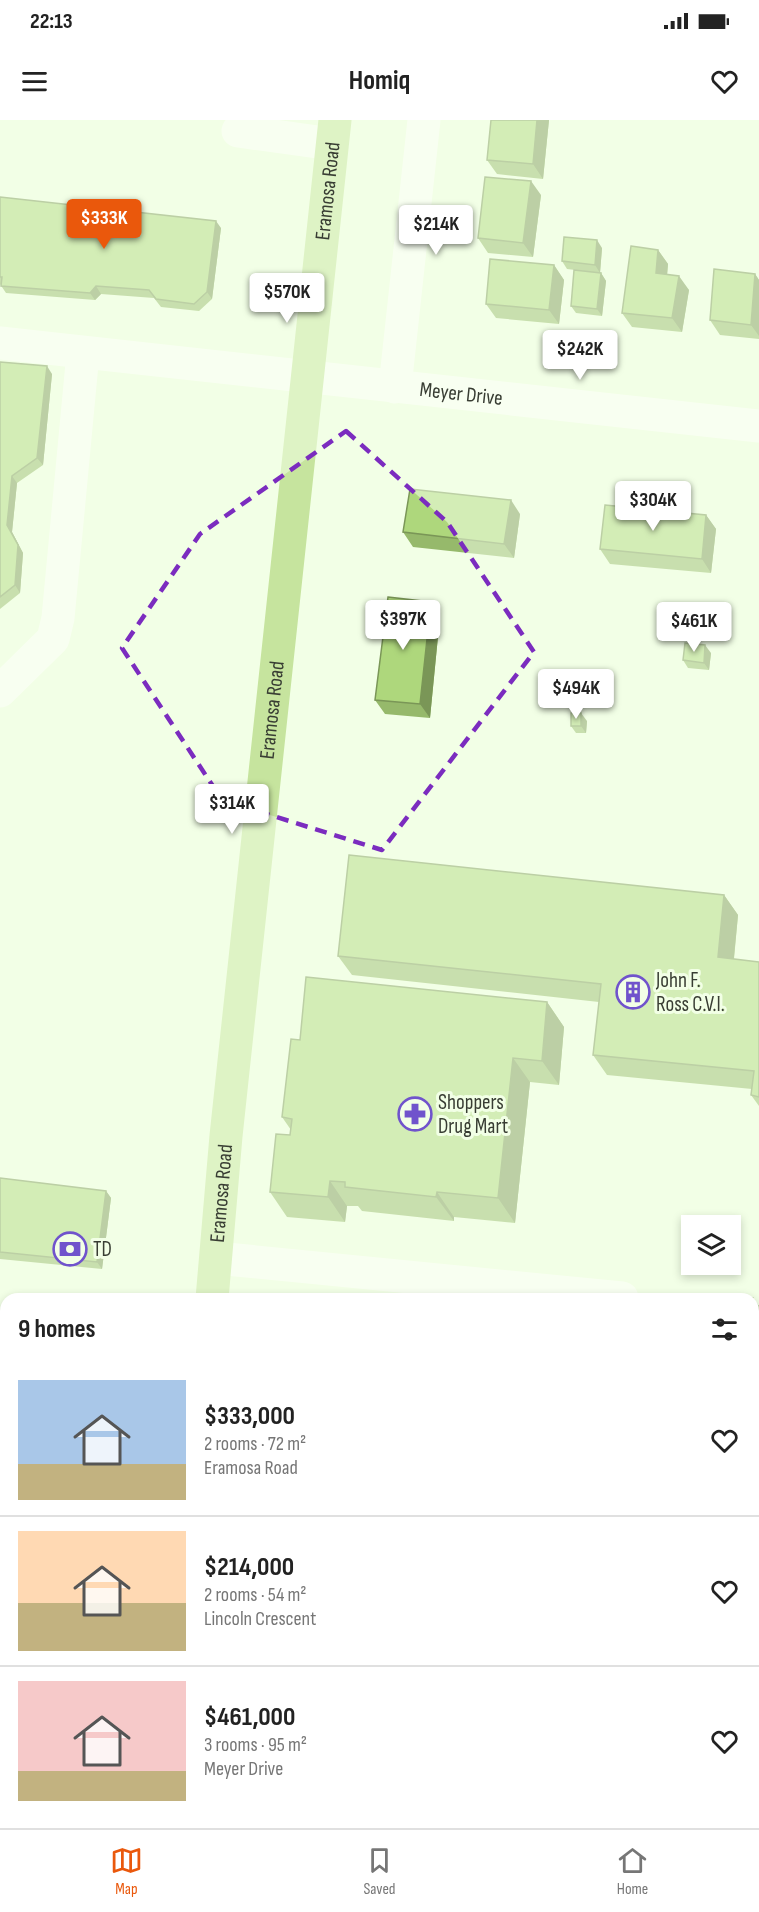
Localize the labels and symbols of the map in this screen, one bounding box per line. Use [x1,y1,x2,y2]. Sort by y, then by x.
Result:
street label: Eramosa Road [310,141,346,241]
pin: $333K [62,199,146,250]
pin: $214K [394,205,478,256]
pin: $570K [245,273,329,324]
pin: $242K [538,330,622,381]
street label: Meyer Drive [418,377,504,411]
pin: $304K [611,481,695,532]
pin: $397K [361,600,445,651]
pin: $461K [652,602,736,653]
street label: Eramosa Road [255,660,290,760]
pin: $494K [534,669,618,720]
pin: $314K [190,784,274,835]
place label: John F. Ross C.V.I. [655,968,725,1017]
building icon: John F. Ross C.V.I. [615,974,651,1010]
place label: Shoppers Drug Mart [438,1090,508,1139]
pharmacy icon: Shoppers Drug Mart [397,1096,433,1132]
street label: Eramosa Road [205,1143,238,1244]
bank icon: TD [52,1231,88,1267]
place label: TD [93,1237,112,1262]

